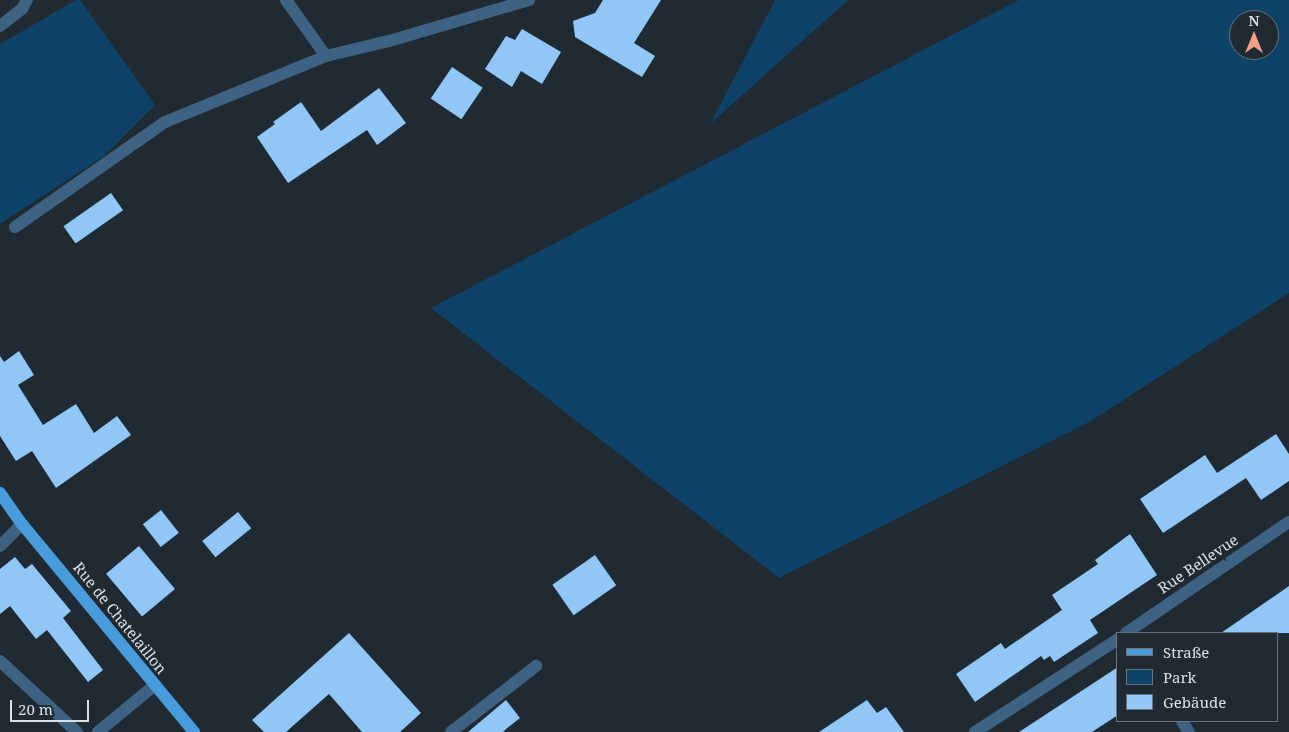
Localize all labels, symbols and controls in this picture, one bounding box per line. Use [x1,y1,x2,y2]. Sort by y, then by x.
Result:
north arrow [1229,10,1279,60]
text: N [1248,11,1260,30]
street label: Rue Bellevue [1155,531,1241,597]
street label: Rue de Chatelaillon [69,559,171,677]
legend [1116,632,1279,722]
text: Straße [1163,642,1209,662]
text: Park [1163,667,1196,687]
scale bar [12,690,91,722]
text: Gebäude [1163,692,1226,712]
text: 20 m [18,699,53,719]

